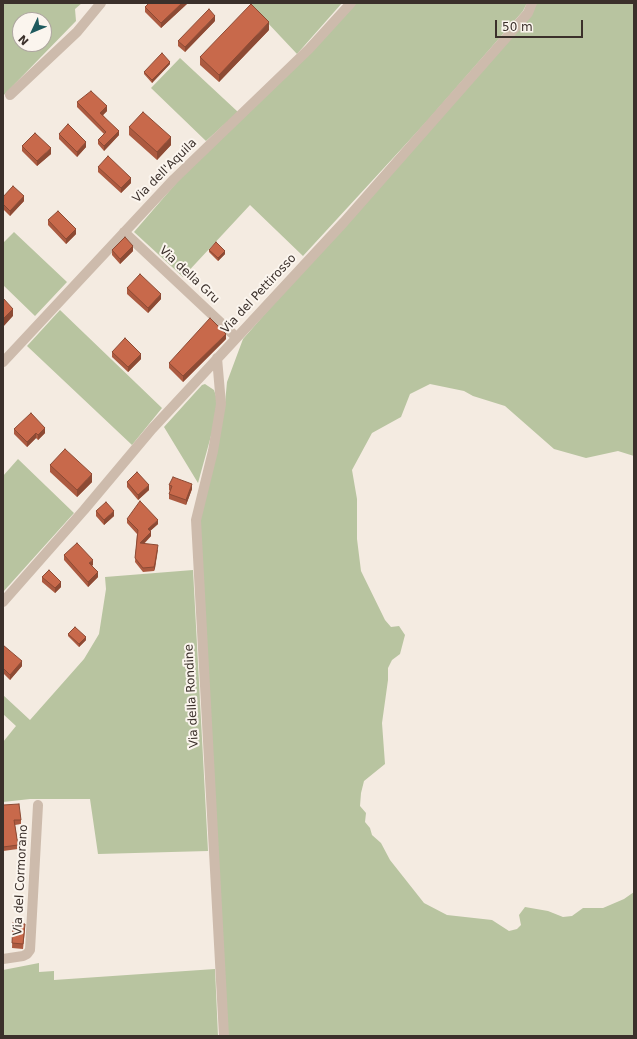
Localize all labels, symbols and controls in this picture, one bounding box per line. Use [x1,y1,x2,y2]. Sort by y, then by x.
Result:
north arrow [12,12,52,52]
scale bar [497,12,585,38]
text: 50 m [502,20,533,34]
text: N [16,32,32,48]
street label: Via dell'Aquila [130,136,200,206]
street label: Via della Gru [156,243,222,307]
street label: Via del Pettirosso [218,251,300,337]
street label: Via della Rondine [182,644,202,748]
street label: Via del Cormorano [11,824,31,936]

